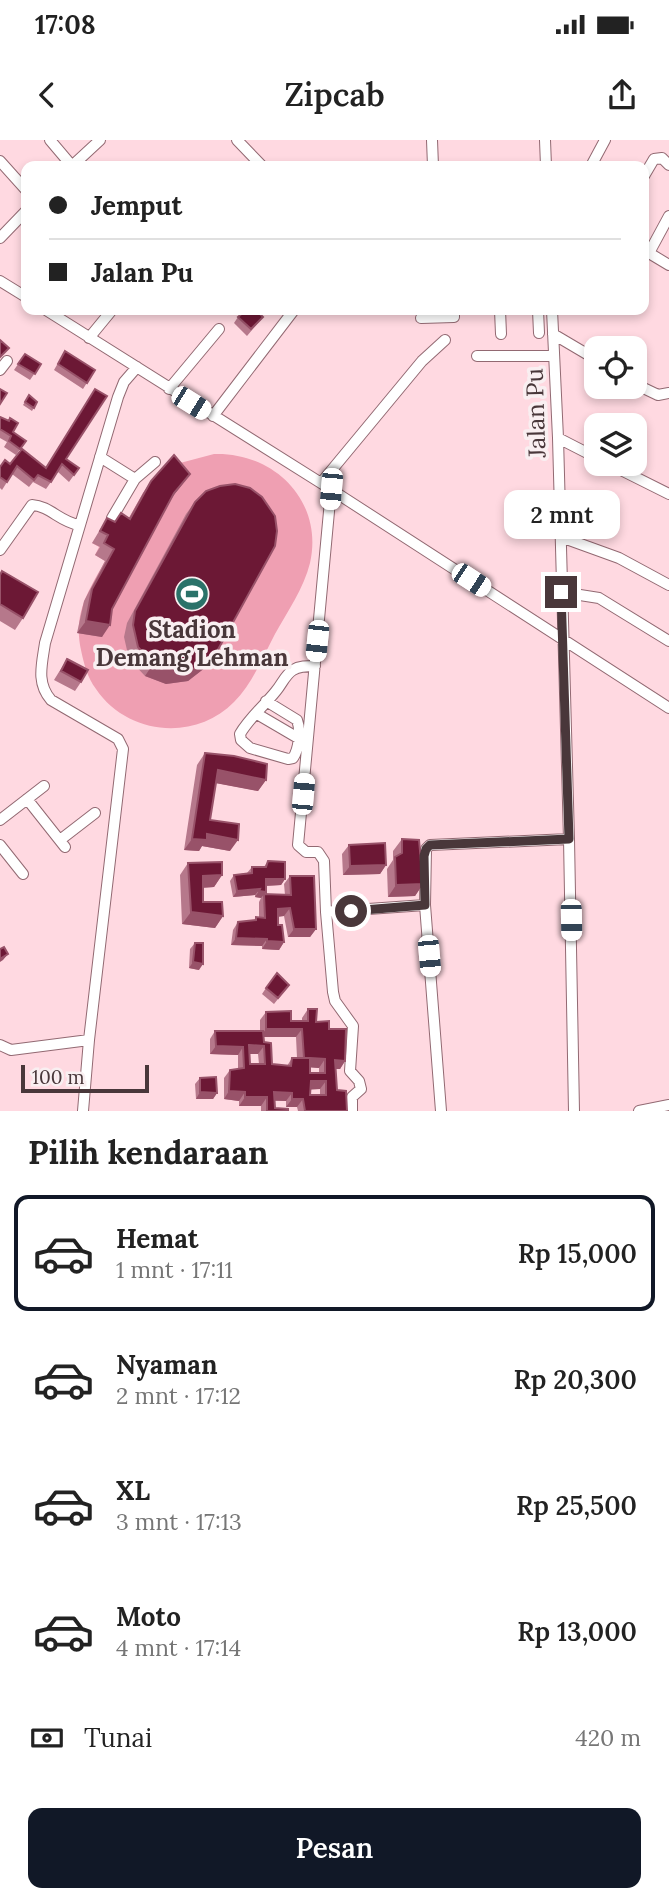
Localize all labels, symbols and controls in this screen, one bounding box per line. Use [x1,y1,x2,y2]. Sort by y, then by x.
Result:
text: 17:08 [35,8,96,41]
text: Zipcab [284,74,385,115]
icon: back [28,76,66,114]
icon: share [603,76,641,114]
text: Jemput [91,189,182,222]
text: Jalan Pu [91,256,193,289]
map controls [584,336,647,476]
button: locate [584,336,647,399]
street label: Jalan Pu [518,368,553,459]
car [168,383,215,423]
button: layers [584,413,647,476]
car [319,467,344,511]
callout: 2 mnt [503,490,619,540]
text: 2 mnt [531,500,593,529]
car [448,560,495,600]
sports icon: Stadion Demang Lehman [173,575,211,613]
route end [545,576,577,608]
place label: Stadion Demang Lehman [95,614,289,673]
car [305,619,330,663]
car [291,772,316,816]
route start [335,895,367,927]
car [561,899,582,941]
car [417,934,442,978]
scale bar [21,1062,149,1094]
text: 100 m [32,1065,85,1089]
text: Pilih kendaraan [28,1132,268,1173]
icon: car [32,1222,95,1285]
text: Hemat [116,1222,198,1255]
text: Rp 15,000 [518,1237,637,1270]
text: 1 mnt · 17:11 [116,1255,233,1284]
icon: car [32,1348,95,1411]
text: Nyaman [116,1348,217,1381]
text: Rp 20,300 [514,1363,637,1396]
text: 2 mnt · 17:12 [116,1381,241,1410]
icon: car [32,1474,95,1537]
text: XL [116,1474,150,1507]
text: Rp 25,500 [516,1489,637,1522]
text: 3 mnt · 17:13 [116,1507,242,1536]
icon: car [32,1600,95,1663]
text: Moto [116,1600,181,1633]
text: Rp 13,000 [517,1615,637,1648]
text: 4 mnt · 17:14 [116,1633,241,1662]
icon: cash [28,1719,66,1757]
text: Tunai [84,1721,152,1754]
text: 420 m [575,1723,641,1752]
button: Pesan [28,1808,641,1888]

